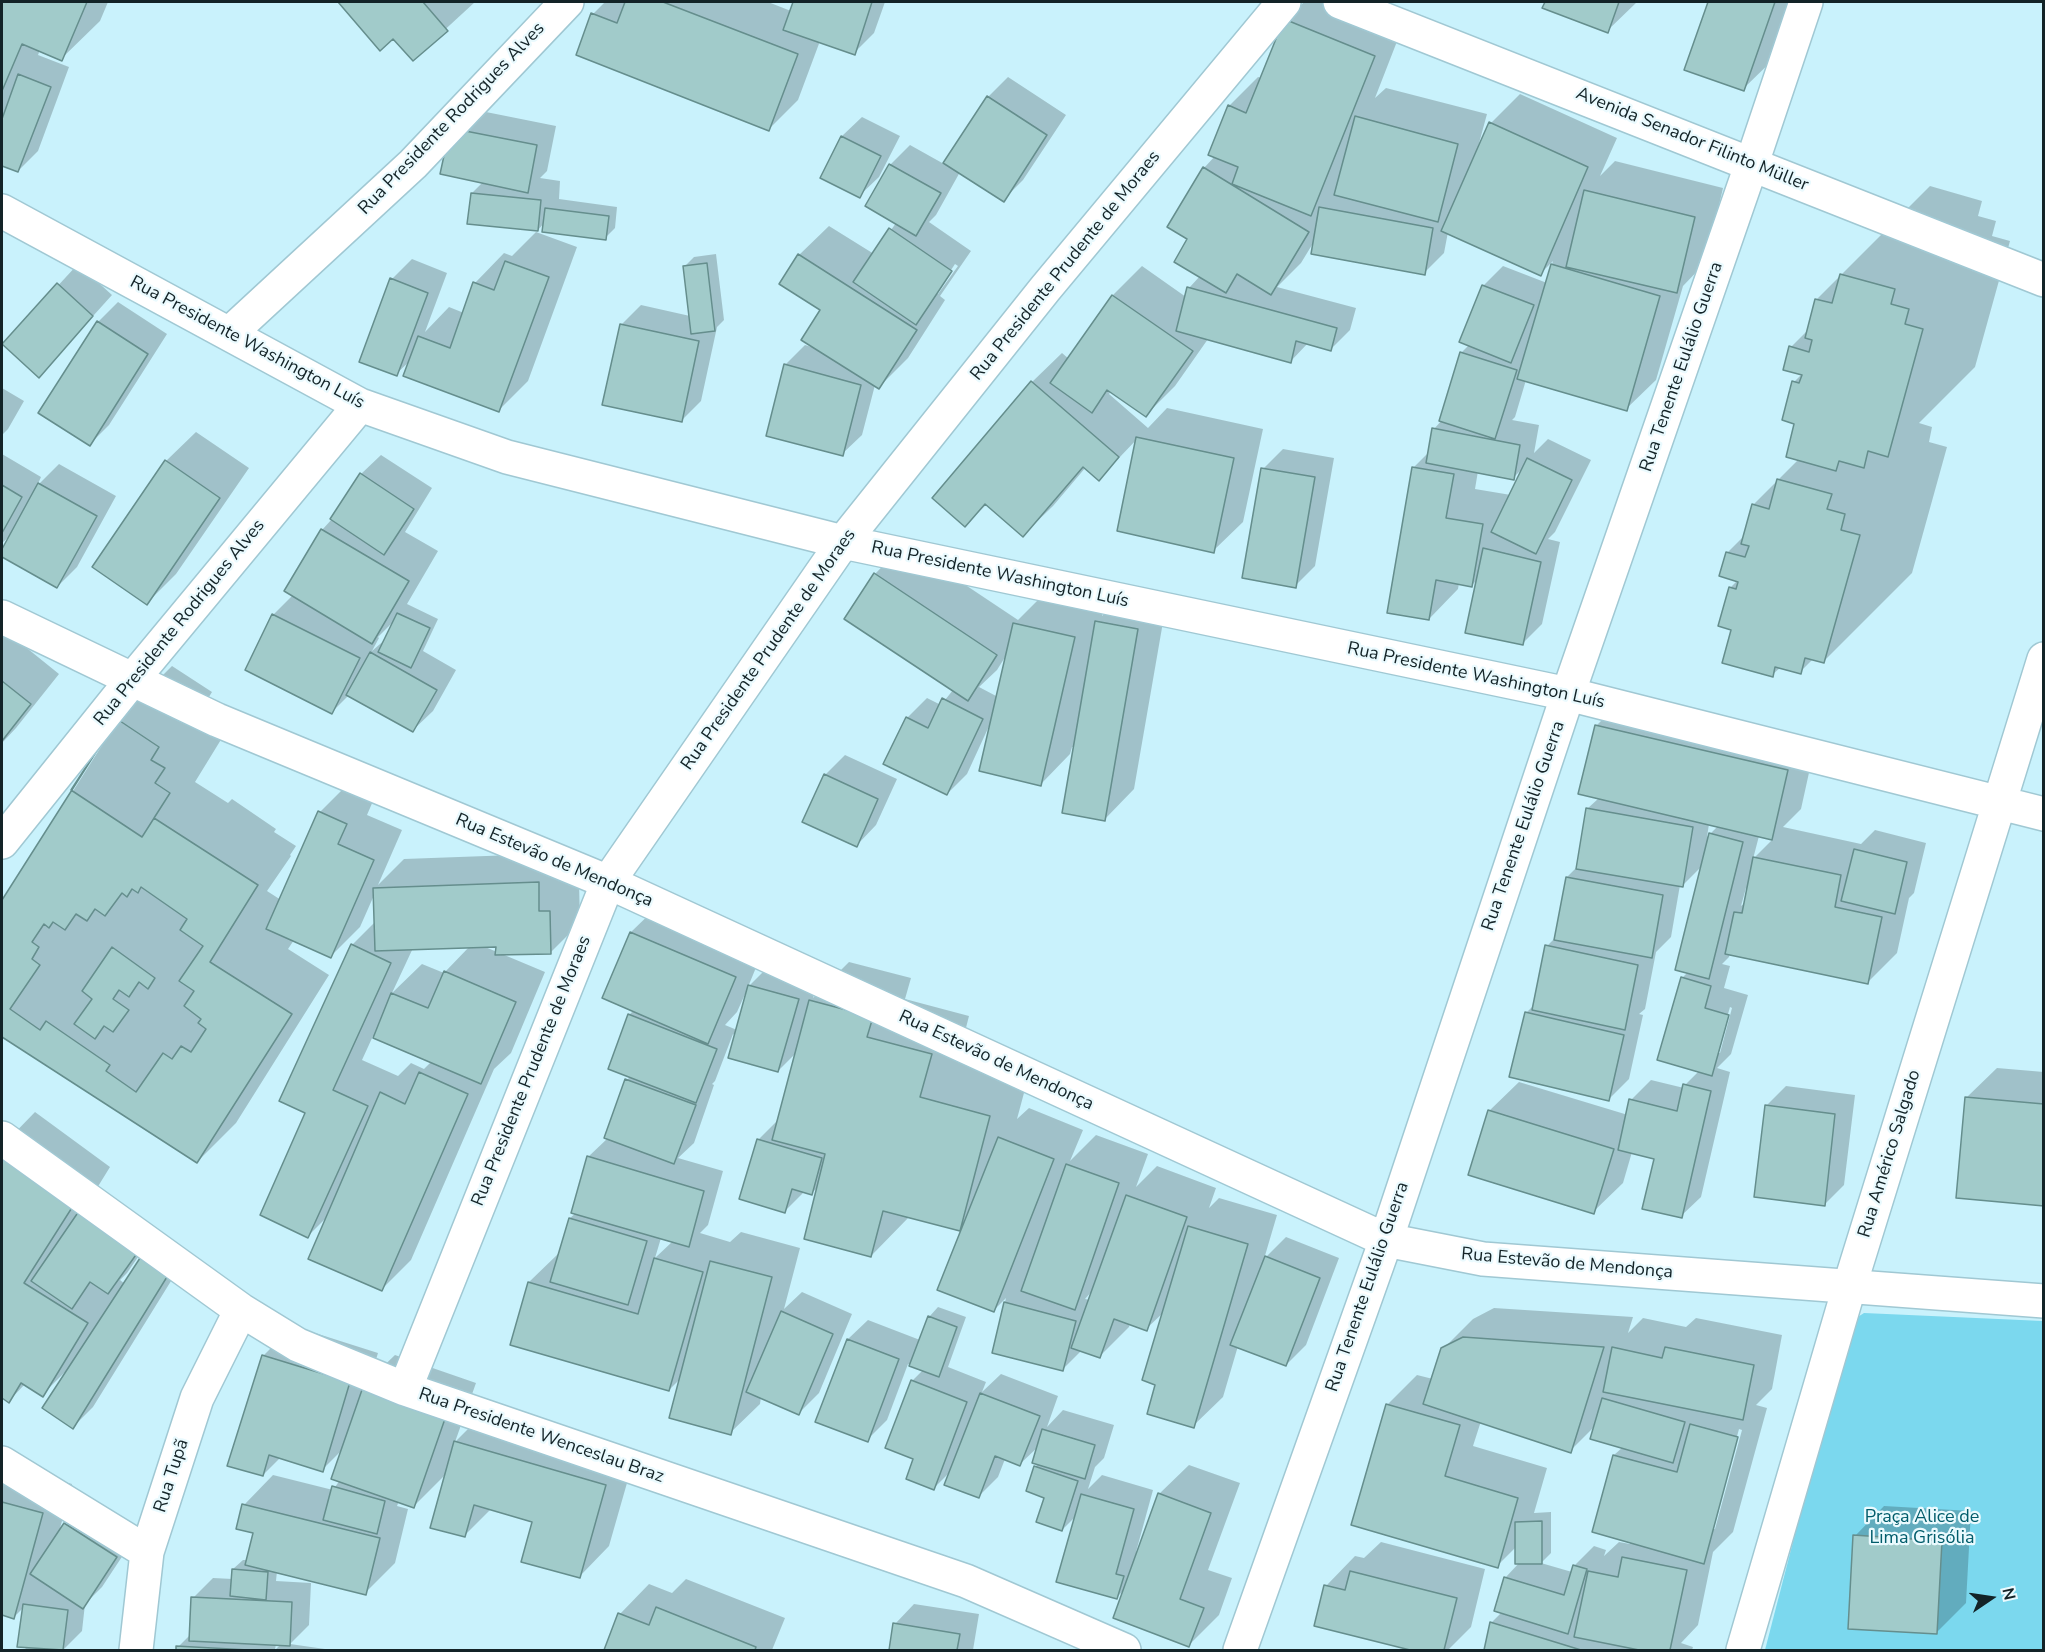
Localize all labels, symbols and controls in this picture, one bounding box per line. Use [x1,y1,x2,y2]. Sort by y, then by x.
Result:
street label: Rua Presidente Rodrigues Alves [354,18,550,220]
street label: Avenida Senador Filinto Müller [1572,83,1812,197]
street label: Rua Presidente Prudente de Moraes [966,147,1166,385]
street label: Rua Tenente Eulálio Guerra [1636,259,1728,475]
street label: Rua Presidente Washington Luís [126,272,368,414]
street label: Rua Presidente Rodrigues Alves [90,516,270,730]
street label: Rua Presidente Prudente de Moraes [677,525,861,775]
street label: Rua Presidente Washington Luís [869,537,1131,613]
street label: Rua Presidente Washington Luís [1345,638,1607,714]
street label: Rua Tenente Eulálio Guerra [1478,718,1570,934]
street label: Rua Estevão de Mendonça [452,810,656,912]
street label: Rua Presidente Prudente de Moraes [468,933,596,1209]
street label: Rua Estevão de Mendonça [895,1006,1097,1116]
street label: Rua Américo Salgado [1854,1068,1926,1240]
street label: Rua Tenente Eulálio Guerra [1322,1179,1414,1395]
street label: Rua Estevão de Mendonça [1460,1244,1674,1284]
street label: Rua Presidente Wenceslau Braz [416,1384,666,1488]
street label: Rua Tupã [150,1437,194,1515]
park label: Praça Alice de Lima Grisólia [1865,1507,1979,1550]
north arrow [1961,1568,2021,1628]
text: N [1996,1586,2021,1602]

